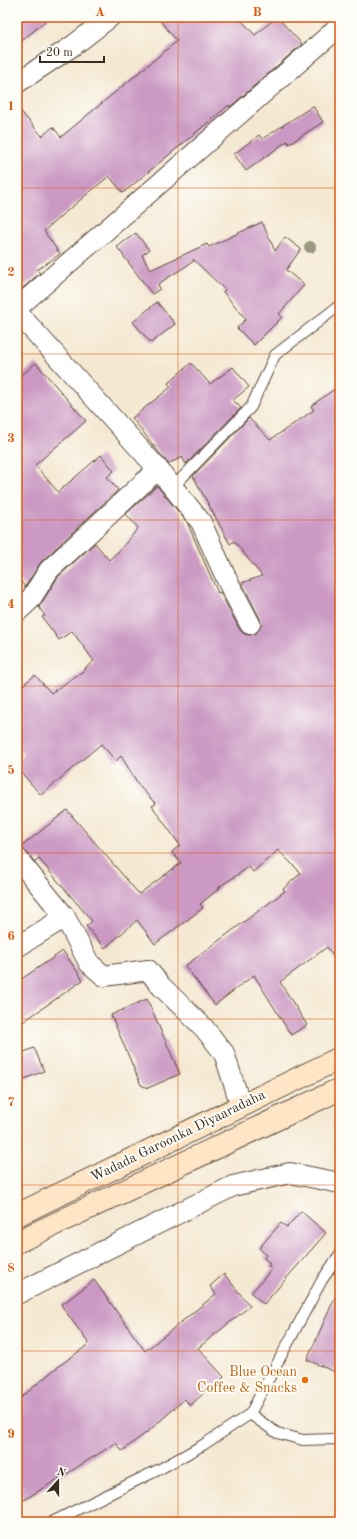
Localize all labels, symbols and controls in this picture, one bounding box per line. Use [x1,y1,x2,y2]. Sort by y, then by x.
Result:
text: A [95,6,105,19]
text: B [252,6,262,19]
scale bar [40,38,104,64]
text: 20 m [46,47,73,59]
text: 1 [7,100,15,113]
text: 2 [7,266,15,279]
text: 3 [7,432,15,445]
text: 4 [7,598,15,611]
text: 5 [7,764,15,777]
text: 6 [7,930,15,943]
street label: Wadada Garoonka Diyaaradaha [88,1088,268,1184]
text: 7 [7,1096,15,1109]
text: 8 [7,1262,15,1275]
place label: Blue Ocean Coffee & Snacks [197,1365,297,1395]
marker: Blue Ocean Coffee & Snacks [300,1375,310,1385]
text: 9 [7,1428,15,1441]
north arrow [38,1461,78,1501]
text: N [55,1466,67,1480]

